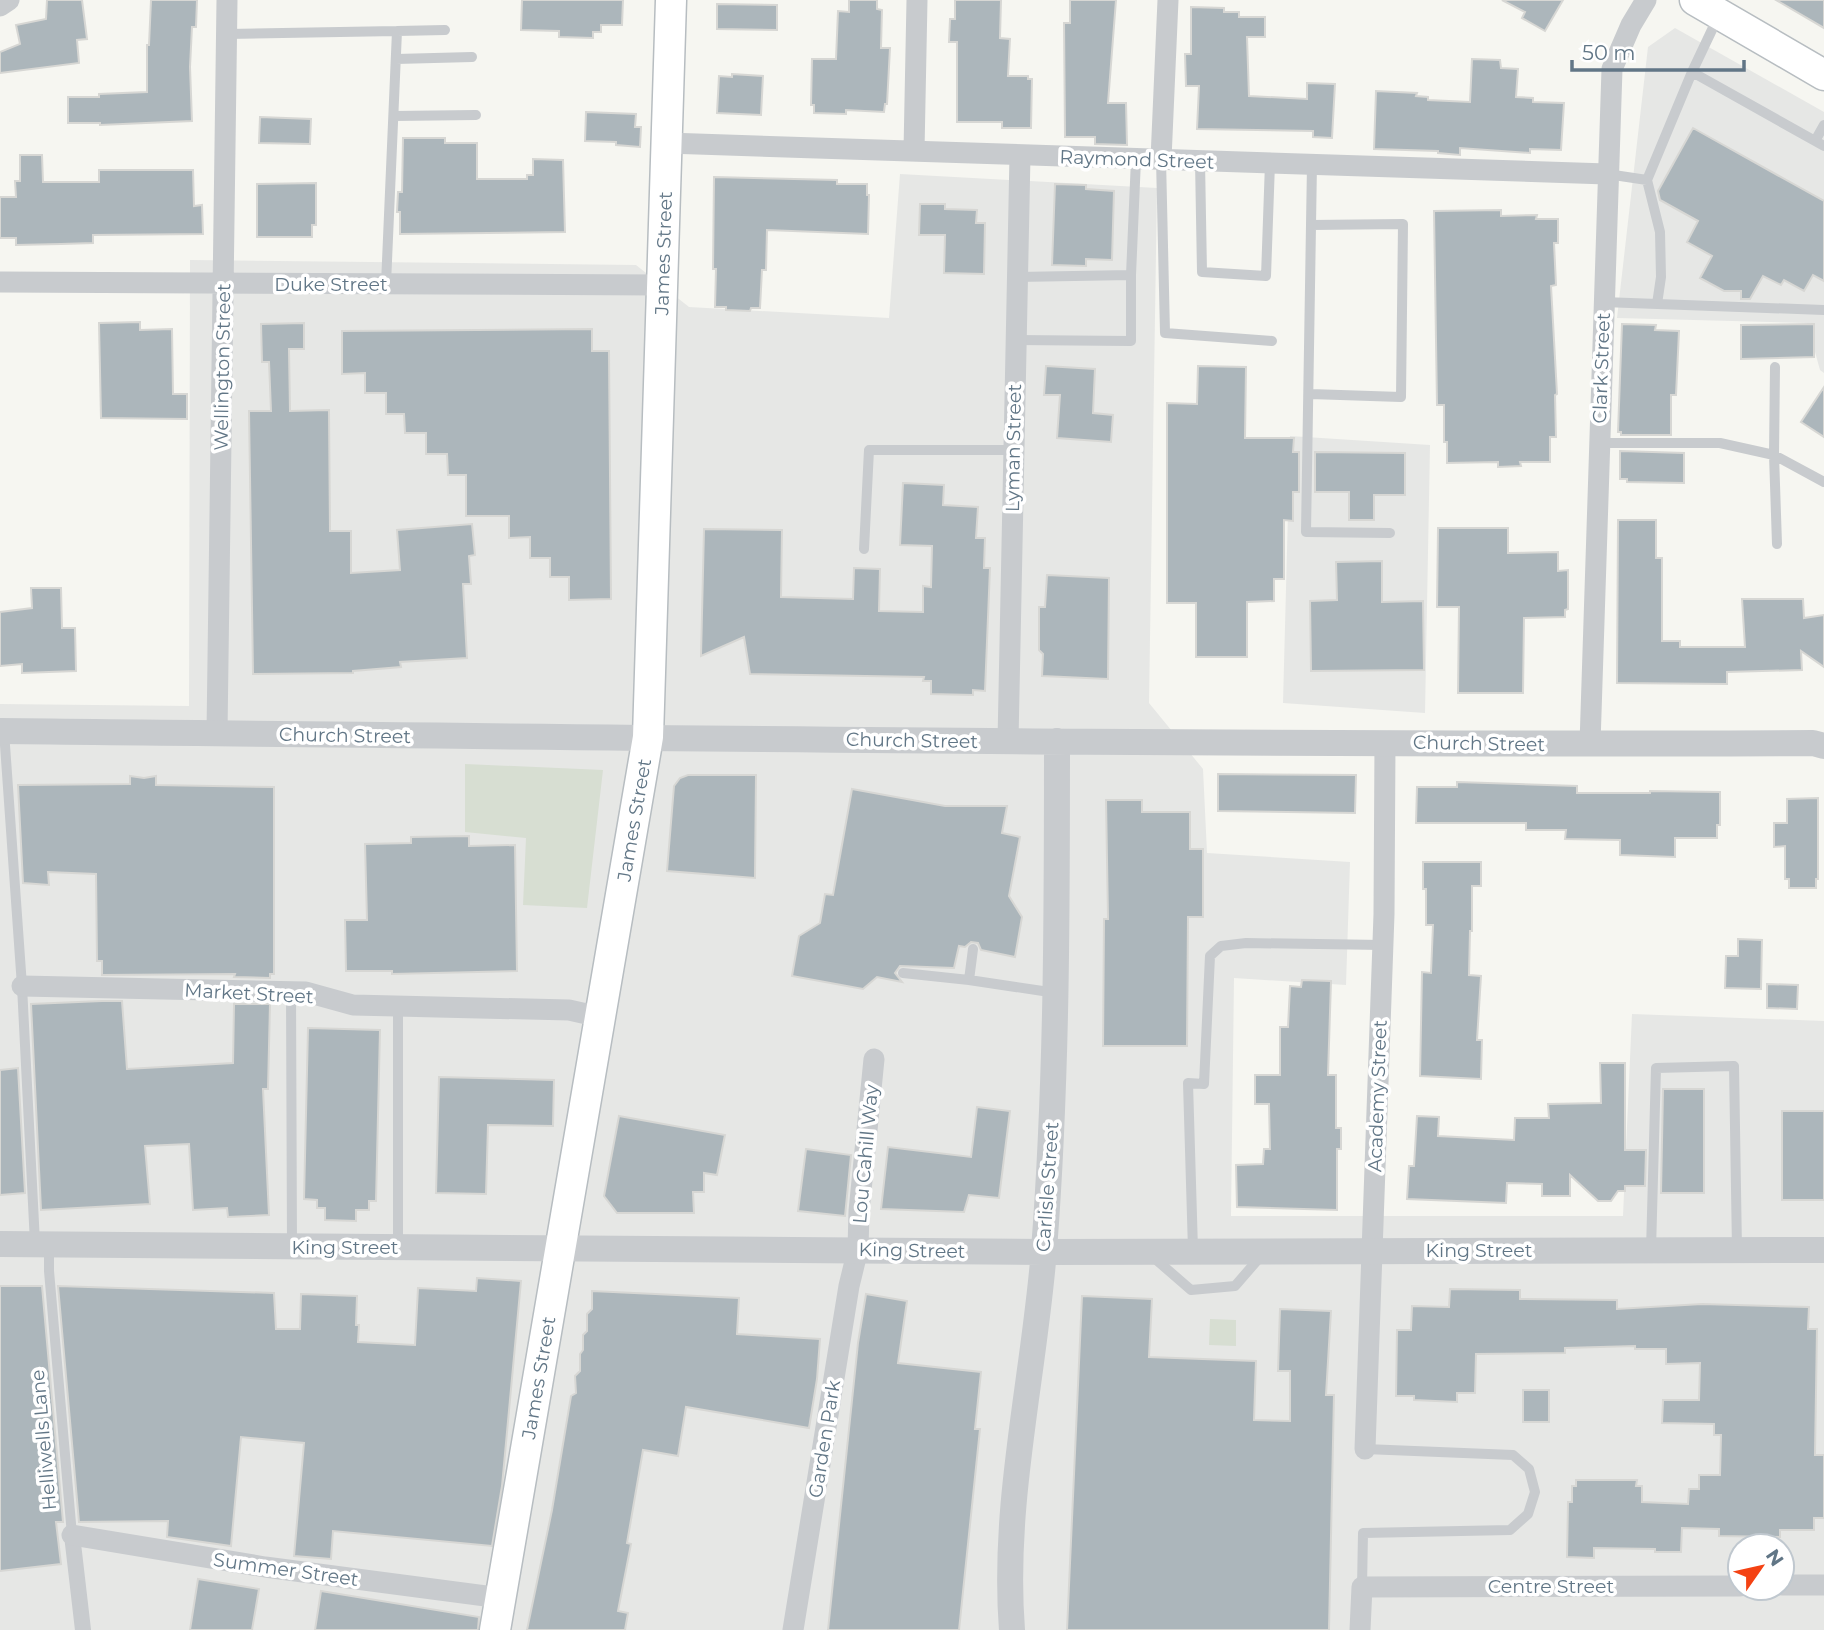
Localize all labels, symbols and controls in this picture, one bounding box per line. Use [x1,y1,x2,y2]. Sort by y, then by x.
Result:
scale bar [1572,28,1744,72]
text: 50 m [1582,40,1636,65]
street label: Raymond Street [1059,145,1215,174]
street label: James Street [650,191,677,317]
street label: Duke Street [274,273,388,296]
street label: Wellington Street [210,283,235,451]
street label: Clark Street [1588,312,1615,424]
street label: Lyman Street [1001,383,1026,512]
street label: Church Street [279,723,412,748]
street label: Church Street [846,728,979,753]
street label: Church Street [1413,731,1546,756]
street label: James Street [612,756,656,884]
street label: Market Street [184,979,314,1008]
street label: Academy Street [1363,1019,1392,1173]
street label: Lou Cahill Way [848,1083,883,1225]
street label: Carlisle Street [1031,1121,1064,1253]
street label: King Street [292,1236,399,1259]
street label: King Street [858,1238,966,1263]
street label: King Street [1426,1239,1533,1262]
street label: James Street [517,1314,561,1442]
street label: Helliwells Lane [26,1369,61,1511]
street label: Garden Park [804,1378,845,1500]
north arrow [1726,1532,1796,1602]
text: N [1761,1545,1789,1571]
street label: Summer Street [212,1548,360,1591]
street label: Centre Street [1488,1575,1614,1598]

